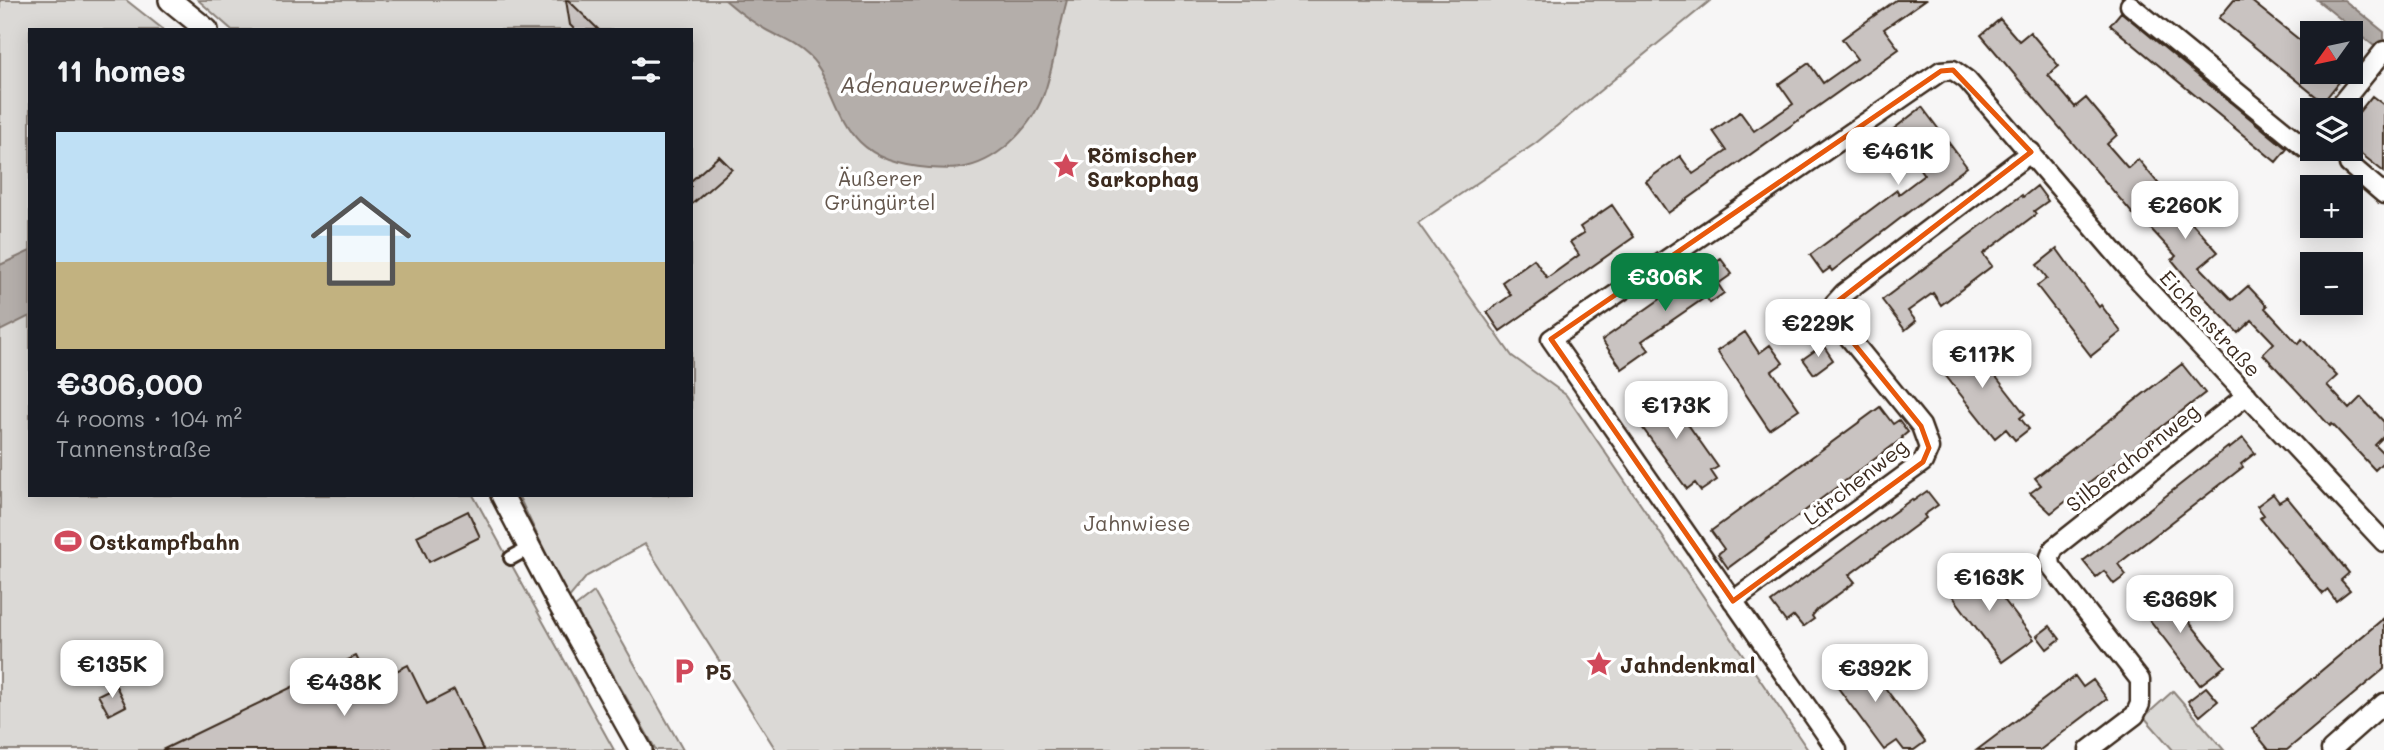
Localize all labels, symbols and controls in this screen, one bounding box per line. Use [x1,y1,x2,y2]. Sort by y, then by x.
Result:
north arrow [2300,21,2362,84]
map controls [2300,21,2363,315]
text: 11 homes [56,50,186,90]
icon: filters [627,51,665,89]
water label: Adenauerweiher [840,69,1028,99]
button: layers [2300,98,2363,161]
pin: €461K [1849,128,1947,187]
text: €461K [1862,135,1934,165]
place label: Römischer Sarkophag [1087,141,1199,192]
place icon: Römischer Sarkophag [1051,151,1081,181]
park label: Äußerer Grüngürtel [825,164,935,215]
button: + [2300,175,2363,238]
icon: home [298,178,424,304]
pin: €260K [2136,182,2234,241]
text: €260K [2147,189,2223,219]
button: − [2300,252,2363,315]
pin: €306K [1616,254,1714,313]
text: €306K [1627,261,1703,291]
street label: Eichenstraße [2155,264,2267,382]
pin: €229K [1769,300,1867,359]
text: €229K [1781,307,1855,337]
pin: €117K [1933,330,2031,390]
text: €117K [1949,338,2015,368]
text: €306,000 [56,363,203,403]
pin: €173K [1627,382,1725,441]
text: €173K [1641,389,1711,419]
street label: Silberahornweg [2060,397,2204,517]
text: 4 rooms · 104 m² [56,403,242,433]
street label: Lärchenweg [1797,432,1913,530]
text: Tannenstraße [56,433,212,463]
park label: Jahnwiese [1083,509,1191,536]
sports icon: Ostkampfbahn [53,526,83,556]
place label: Ostkampfbahn [89,528,240,555]
pin: €163K [1940,554,2038,613]
text: €163K [1953,561,2025,591]
pin: €369K [2131,576,2229,635]
text: €369K [2142,583,2218,613]
pin: €135K [63,640,161,700]
pin: €392K [1826,644,1924,704]
text: €135K [76,648,148,678]
place icon: Jahndenkmal [1584,649,1614,679]
place label: Jahndenkmal [1620,651,1755,678]
text: €392K [1838,652,1912,682]
parking icon: P5 [669,656,699,686]
pin: €438K [295,658,393,718]
place label: P5 [705,658,732,685]
text: €438K [306,666,382,696]

